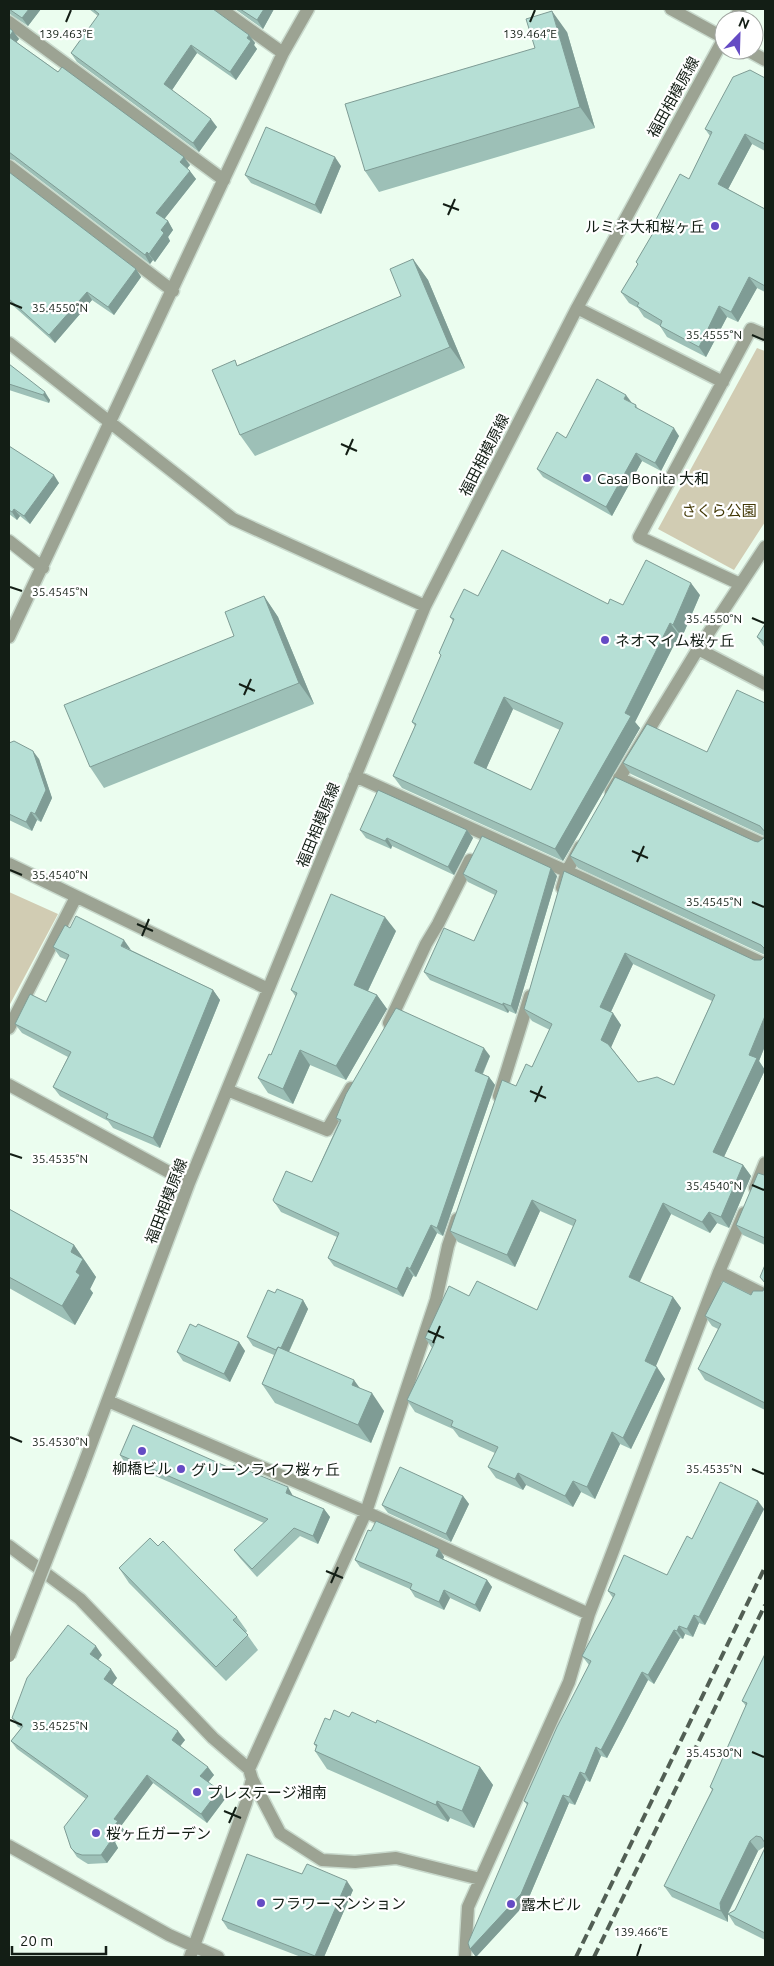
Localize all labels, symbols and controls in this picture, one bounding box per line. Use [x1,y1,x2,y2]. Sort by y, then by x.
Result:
north arrow [714,10,764,60]
text: N [736,14,752,32]
text: 139.463°E [39,27,93,40]
text: 139.464°E [503,27,557,40]
street label: 福田相模原線 [644,54,702,140]
place label: ルミネ大和桜ヶ丘 [585,218,705,235]
marker: ルミネ大和桜ヶ丘 [709,220,721,232]
text: 35.4550°N [32,301,88,314]
text: 35.4555°N [686,328,742,341]
street label: 福田相模原線 [456,411,512,499]
place label: Casa Bonita 大和 [597,470,709,487]
marker: Casa Bonita 大和 [581,472,593,484]
park label: さくら公園 [681,502,757,519]
text: 35.4545°N [32,585,88,598]
text: 35.4550°N [686,612,742,625]
place label: ネオマイム桜ヶ丘 [615,632,735,649]
marker: ネオマイム桜ヶ丘 [599,634,611,646]
street label: 福田相模原線 [293,780,343,870]
text: 35.4540°N [32,868,88,881]
text: 35.4545°N [686,895,742,908]
text: 35.4535°N [32,1152,88,1165]
street label: 福田相模原線 [142,1156,190,1246]
text: 35.4540°N [686,1179,742,1192]
text: 35.4530°N [32,1435,88,1448]
marker: 柳橋ビル [136,1445,148,1457]
place label: 柳橋ビル [112,1460,172,1477]
place label: グリーンライフ桜ヶ丘 [191,1461,340,1478]
text: 35.4535°N [686,1462,742,1475]
marker: グリーンライフ桜ヶ丘 [175,1463,187,1475]
text: 35.4525°N [32,1719,88,1732]
text: 35.4530°N [686,1746,742,1759]
place label: プレステージ湘南 [207,1784,327,1801]
marker: プレステージ湘南 [191,1786,203,1798]
place label: 桜ヶ丘ガーデン [106,1825,211,1842]
marker: 桜ヶ丘ガーデン [90,1827,102,1839]
place label: フラワーマンション [271,1895,406,1912]
place label: 露木ビル [521,1896,581,1913]
marker: フラワーマンション [255,1897,267,1909]
marker: 露木ビル [505,1898,517,1910]
scale bar [12,1924,106,1956]
text: 139.466°E [614,1925,668,1938]
text: 20 m [20,1932,53,1949]

